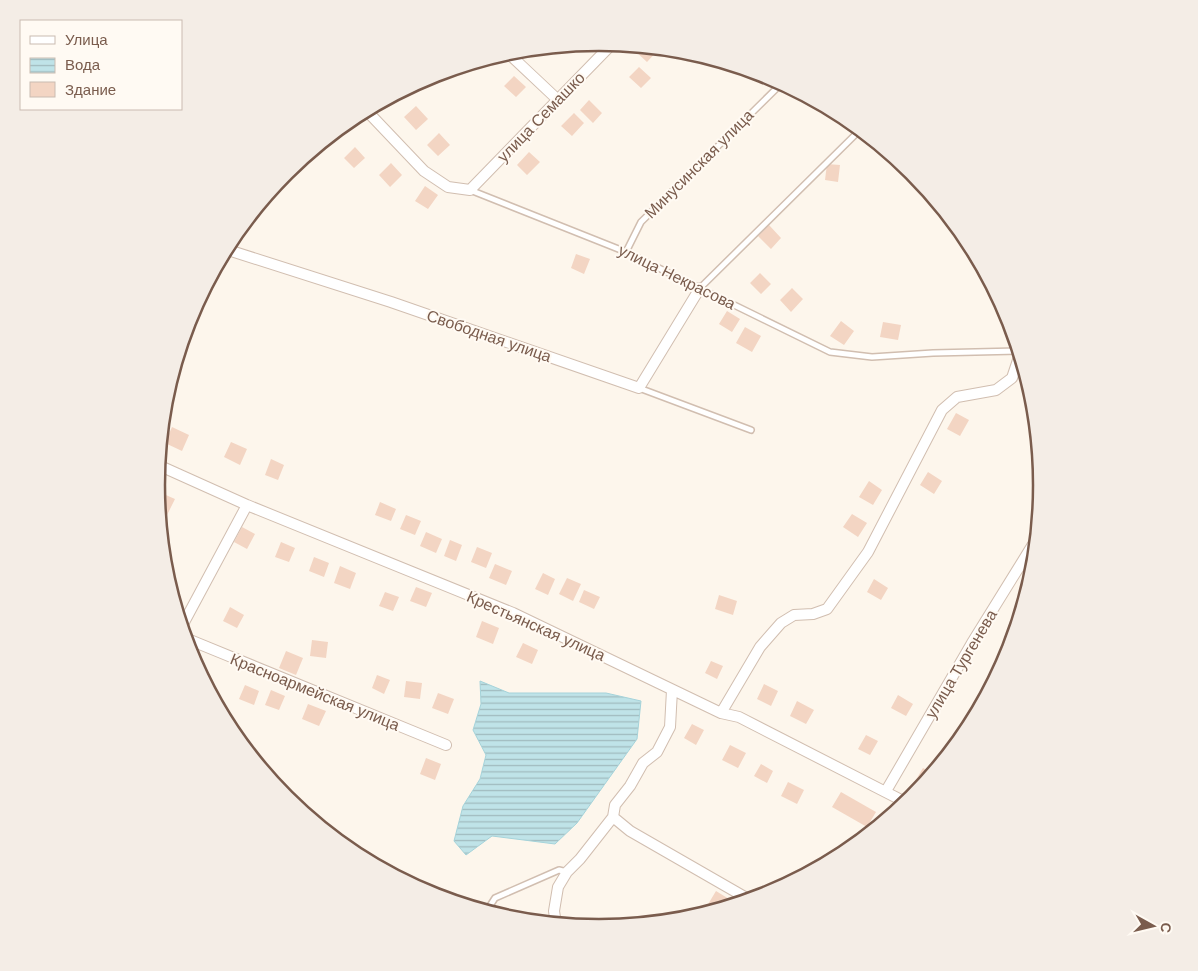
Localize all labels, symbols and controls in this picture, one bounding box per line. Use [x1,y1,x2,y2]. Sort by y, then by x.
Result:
legend [20,20,182,110]
text: Улица [65,31,108,48]
text: Вода [65,56,101,73]
street label: улица Семашко [494,69,588,165]
text: Здание [65,81,116,98]
street label: Минусинская улица [641,106,757,222]
street label: улица Некрасова [616,241,738,313]
street label: Свободная улица [424,307,554,365]
street label: Крестьянская улица [464,588,608,664]
street label: улица Тургенева [922,607,1000,721]
street label: Красноармейская улица [228,650,402,734]
north arrow [1128,901,1178,951]
text: С [1157,922,1175,934]

